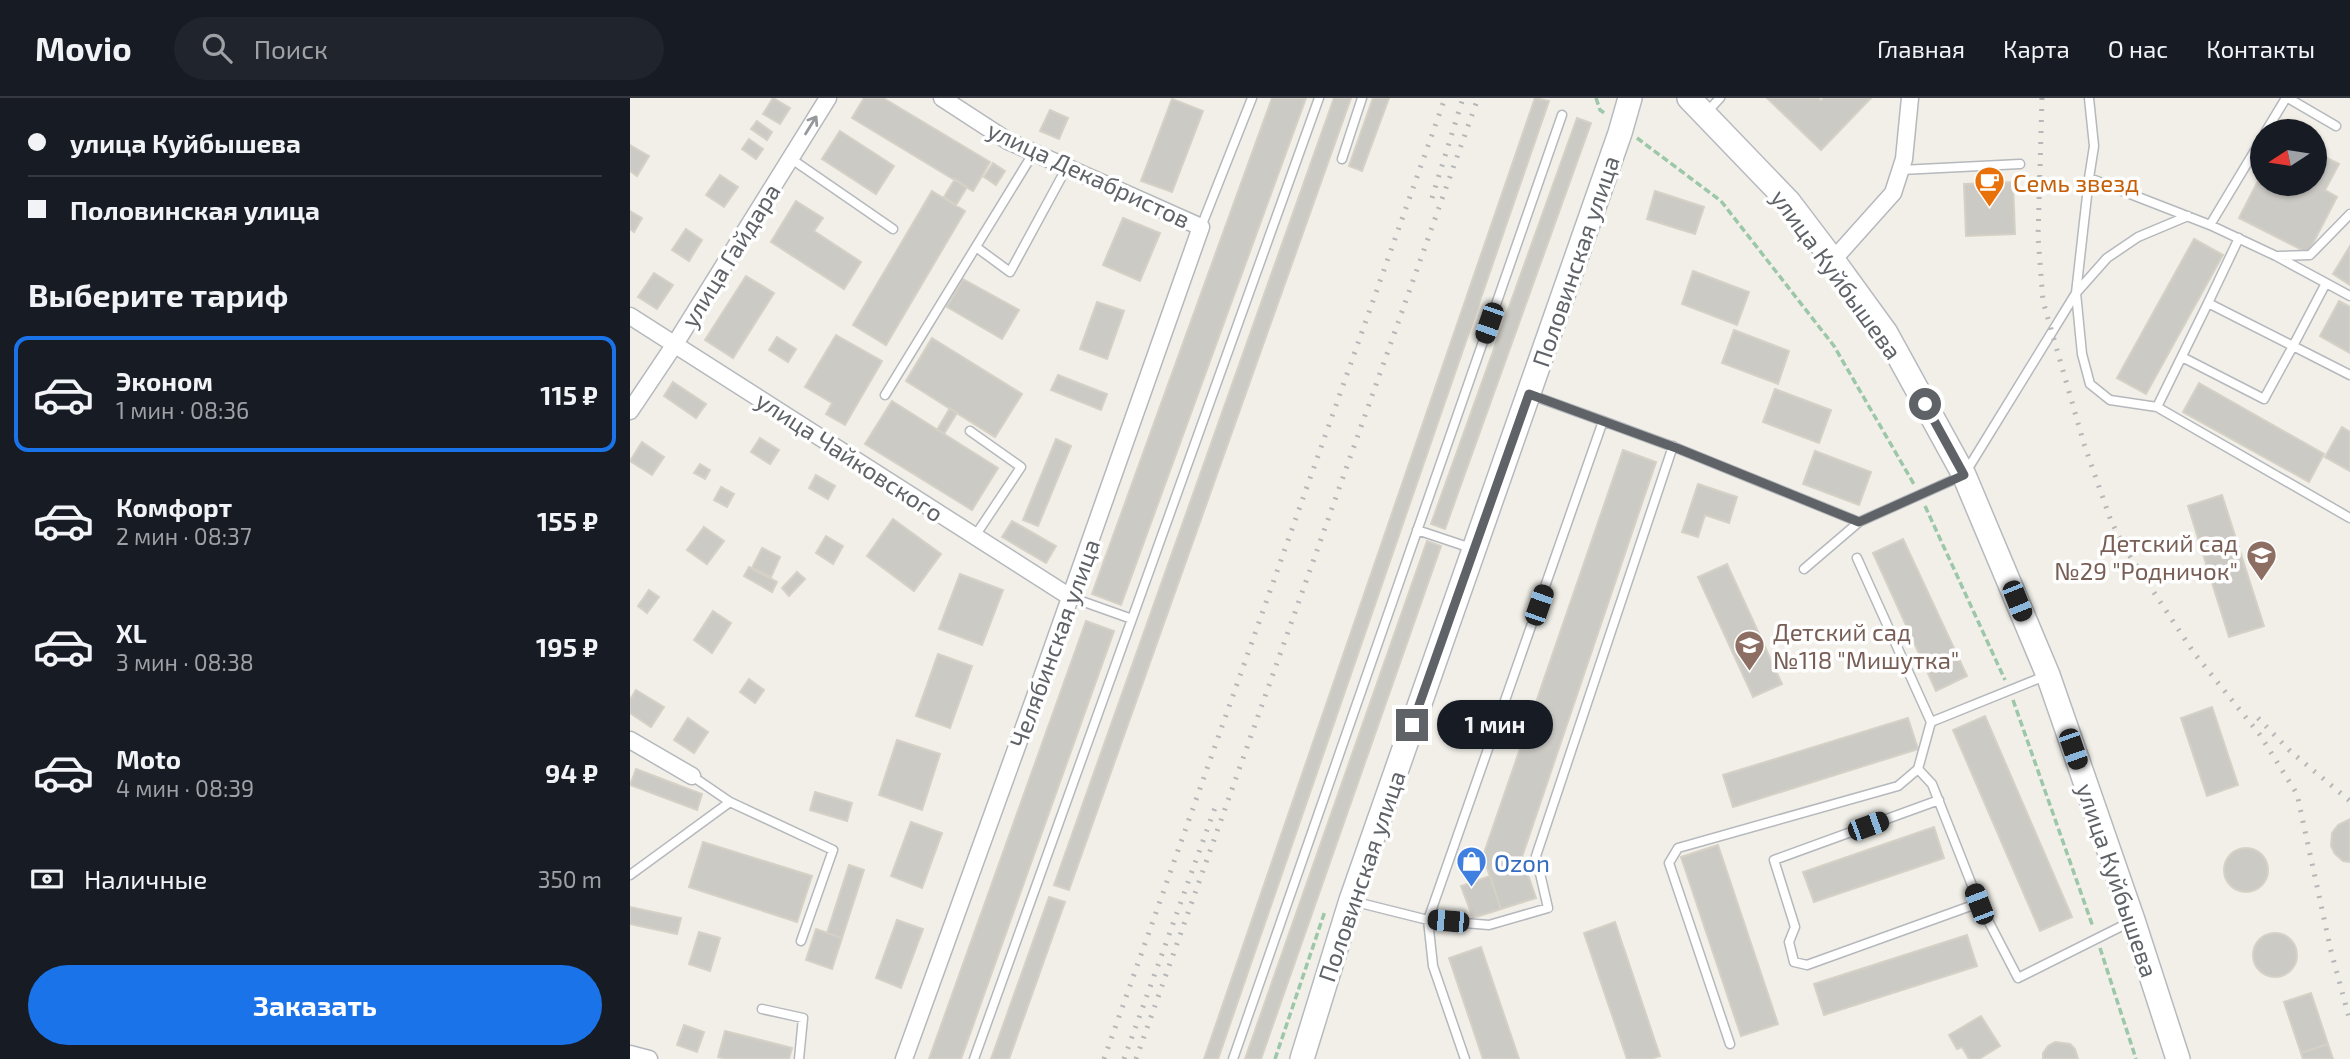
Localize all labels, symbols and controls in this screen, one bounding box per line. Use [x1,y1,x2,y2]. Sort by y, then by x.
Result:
search box [174,17,664,80]
text: Movio [35,28,132,68]
icon: search [198,29,236,67]
text: Поиск [254,33,328,64]
text: Главная [1877,34,1965,63]
text: Карта [2003,34,2070,63]
text: О нас [2108,34,2168,63]
text: Контакты [2206,34,2315,63]
street label: улица Декабристов [983,114,1195,235]
one-way arrow [804,116,818,136]
north arrow [2250,119,2328,196]
map controls [2250,119,2327,196]
text: улица Куйбышева [70,127,301,158]
street label: Половинская улица [1525,152,1626,371]
cafe icon: Семь звезд [1973,165,2007,209]
place label: Семь звезд [2013,168,2139,197]
street label: улица Гайдара [674,178,787,333]
street label: улица Куйбышева [1765,183,1908,365]
text: Половинская улица [70,194,320,225]
text: Выберите тариф [28,275,288,313]
car [1473,300,1506,346]
icon: car [32,363,95,426]
text: Эконом [116,365,213,396]
text: 115 ₽ [540,379,598,410]
street label: улица Чайковского [750,385,949,528]
route start [1909,388,1941,420]
text: 1 мин · 08:36 [116,396,249,424]
icon: car [32,489,95,552]
text: Комфорт [116,491,232,522]
text: 155 ₽ [537,505,598,536]
text: 2 мин · 08:37 [116,522,252,550]
place label: Детский сад №29 "Родничок" [2054,528,2238,585]
street label: Челябинская улица [1003,535,1106,752]
school or university icon: Детский сад №29 "Родничок" [2244,539,2278,583]
car [2000,578,2035,624]
car [1523,582,1556,628]
icon: car [32,615,95,678]
text: XL [116,617,147,648]
place label: Детский сад №118 "Мишутка" [1773,617,1959,675]
school or university icon: Детский сад №118 "Мишутка" [1733,628,1767,672]
text: 195 ₽ [536,631,598,662]
text: 3 мин · 08:38 [116,648,254,676]
callout: 1 мин [1436,700,1552,750]
route end [1396,709,1428,741]
text: 1 мин [1465,710,1525,738]
car [2057,726,2090,772]
icon: car [32,741,95,804]
text: Moto [116,743,181,774]
text: 94 ₽ [545,757,598,788]
street label: Половинская улица [1311,767,1412,986]
text: 4 мин · 08:39 [116,774,254,802]
street label: улица Куйбышева [2070,779,2165,981]
car [1845,809,1892,843]
shop icon: Ozon [1454,845,1488,889]
place label: Ozon [1494,848,1550,877]
icon: cash [28,860,66,898]
text: Наличные [84,863,207,894]
text: 350 m [538,865,602,893]
car [1962,881,1997,927]
car [1427,909,1470,933]
button: Заказать [28,965,602,1045]

